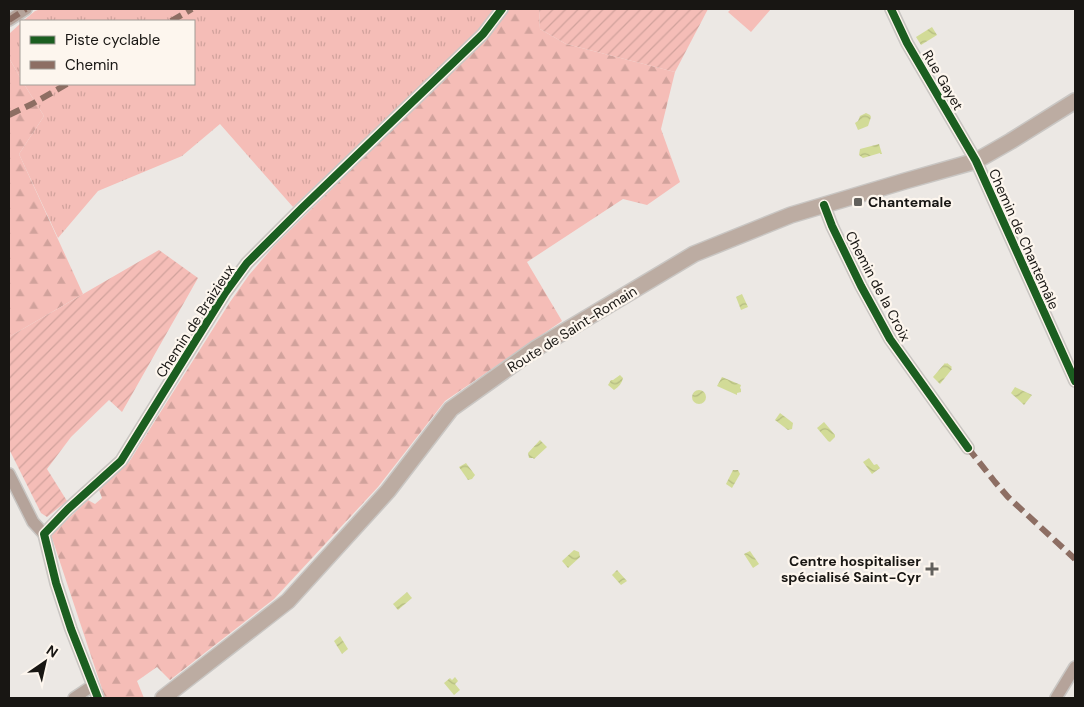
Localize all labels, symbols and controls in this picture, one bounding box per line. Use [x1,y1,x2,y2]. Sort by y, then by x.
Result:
legend [20,20,195,85]
text: Piste cyclable [65,30,160,50]
street label: Rue Gayet [919,47,967,113]
text: Chemin [65,55,118,75]
street label: Chemin de Chantemâle [985,166,1063,312]
place label: Chantemale [868,193,952,211]
marker: Chantemale [852,196,864,208]
street label: Chemin de la Croix [841,228,915,344]
street label: Chemin de Braizieux [152,261,238,381]
street label: Route de Saint-Romain [504,282,640,376]
place label: Centre hospitaliser spécialisé Saint-Cyr [781,552,921,586]
marker: Centre hospitaliser spécialisé Saint-Cyr [925,562,939,576]
north arrow [20,637,70,687]
text: N [43,641,62,662]

